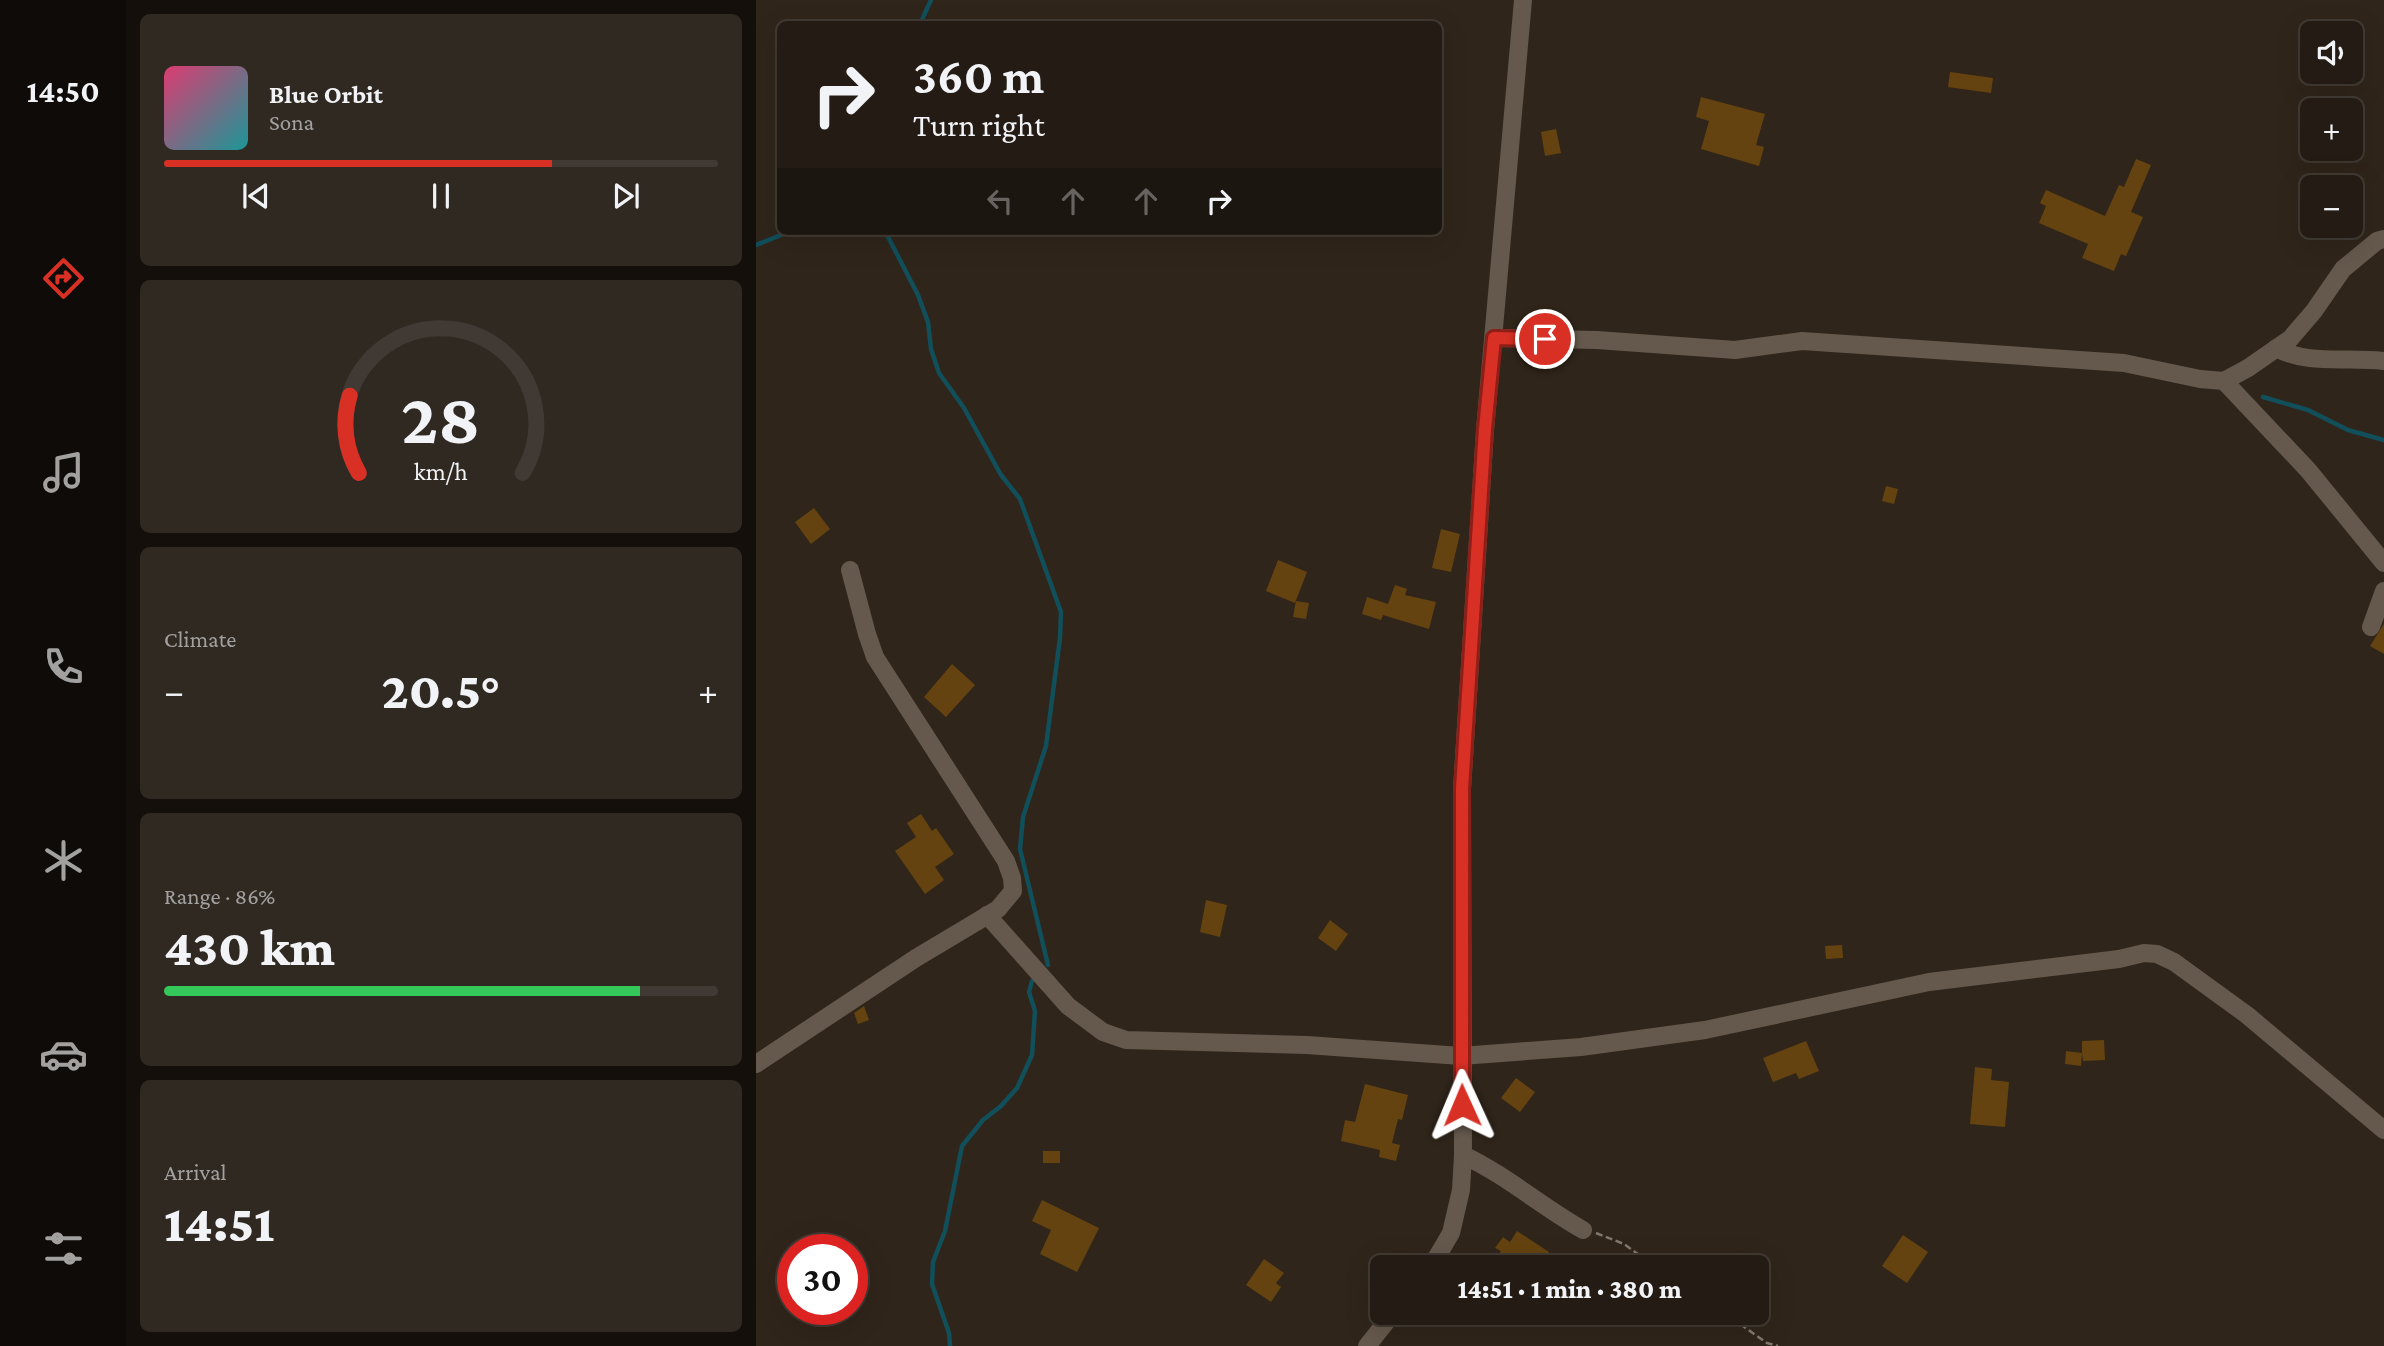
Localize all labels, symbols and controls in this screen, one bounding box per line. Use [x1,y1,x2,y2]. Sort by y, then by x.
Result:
map controls [2300,21,2363,238]
button: sound [2300,21,2363,84]
icon: right [798,49,889,140]
text: 360 m [913,49,1044,104]
text: 14:50 [26,73,100,109]
text: Blue Orbit [269,80,383,109]
button: + [2300,98,2363,161]
text: Turn right [913,107,1045,143]
text: Sona [269,109,314,135]
button: − [2300,175,2363,238]
icon: previous [237,177,275,215]
icon: pause [422,177,460,215]
icon: next [607,177,645,215]
icon: left [981,182,1019,220]
icon: ahead [1054,182,1092,220]
icon: ahead [1127,182,1165,220]
icon: right [1200,182,1238,220]
icon: directions [39,254,88,303]
pin [1515,309,1575,369]
icon: arrive [1526,320,1564,358]
text: 28 [401,378,481,459]
icon: music [39,448,88,497]
text: km/h [414,457,468,484]
text: Climate [164,626,236,652]
icon: phone [39,642,88,691]
text: 20.5° [381,661,501,719]
text: − [164,670,184,712]
text: + [698,670,718,712]
icon: climate [39,836,88,885]
text: Range · 86% [164,883,275,909]
text: 430 km [164,918,335,976]
icon: car [39,1030,88,1079]
position arrow [1425,1068,1499,1142]
text: Arrival [164,1159,227,1185]
text: 14:51 [164,1194,274,1252]
icon: filters [39,1224,88,1273]
speed limit sign: 30 [777,1234,868,1325]
text: 14:51 · 1 min · 380 m [1457,1275,1682,1304]

